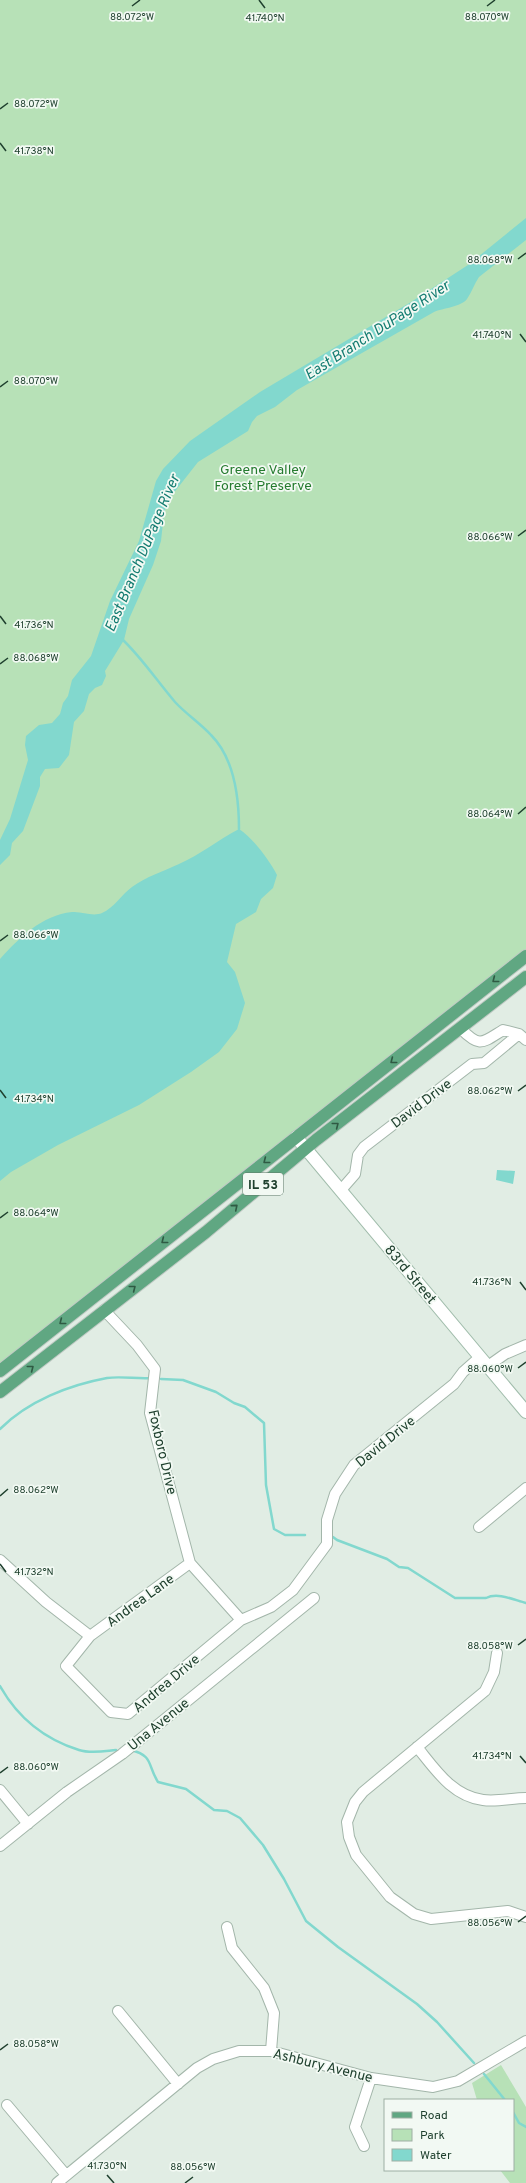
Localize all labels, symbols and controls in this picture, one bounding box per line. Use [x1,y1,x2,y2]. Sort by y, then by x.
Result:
text: 88.072°W [110,11,154,24]
text: 88.070°W [465,11,509,24]
text: 41.740°N [245,12,285,25]
text: 88.072°W [14,98,58,111]
text: 41.738°N [14,145,54,158]
text: 88.068°W [467,254,513,267]
water label: East Branch DuPage River [302,277,455,385]
text: 41.740°N [472,329,512,342]
text: 88.070°W [14,375,58,388]
park label: Greene Valley Forest Preserve [214,462,312,495]
water label: East Branch DuPage River [102,471,186,635]
text: 88.066°W [467,531,513,544]
text: 41.736°N [14,619,54,632]
text: 88.068°W [13,652,59,665]
text: 88.064°W [467,808,513,821]
text: 88.066°W [13,929,59,942]
one-way arrow [493,976,500,983]
one-way arrow [391,1056,398,1063]
street label: David Drive [388,1076,456,1133]
text: 88.062°W [467,1085,513,1098]
text: 41.734°N [14,1093,54,1106]
one-way arrow [331,1123,338,1130]
one-way arrow [263,1156,270,1163]
road number: IL 53 [243,1173,283,1195]
one-way arrow [230,1205,238,1212]
text: 88.064°W [13,1207,59,1220]
one-way arrow [161,1237,168,1244]
street label: 83rd Street [380,1242,439,1308]
text: 41.736°N [472,1276,512,1289]
one-way arrow [128,1285,135,1292]
one-way arrow [59,1317,66,1324]
text: 88.060°W [467,1363,513,1376]
one-way arrow [26,1366,33,1373]
street label: Foxboro Drive [144,1408,180,1496]
street label: David Drive [353,1413,419,1471]
text: 88.062°W [13,1484,59,1497]
text: 41.732°N [14,1566,54,1579]
street label: Andrea Lane [104,1571,178,1632]
text: 88.058°W [467,1640,513,1653]
street label: Andrea Drive [130,1651,204,1717]
street label: Una Avenue [125,1695,193,1755]
text: 41.734°N [472,1750,512,1763]
text: 88.060°W [13,1761,59,1774]
text: 88.056°W [467,1917,513,1930]
text: 88.058°W [13,2038,59,2051]
street label: Ashbury Avenue [271,2046,374,2087]
legend [384,2099,514,2171]
text: Road [420,2108,448,2124]
text: Park [420,2128,445,2144]
text: Water [420,2148,452,2164]
text: 41.730°N [87,2160,127,2173]
text: 88.056°W [170,2161,216,2174]

